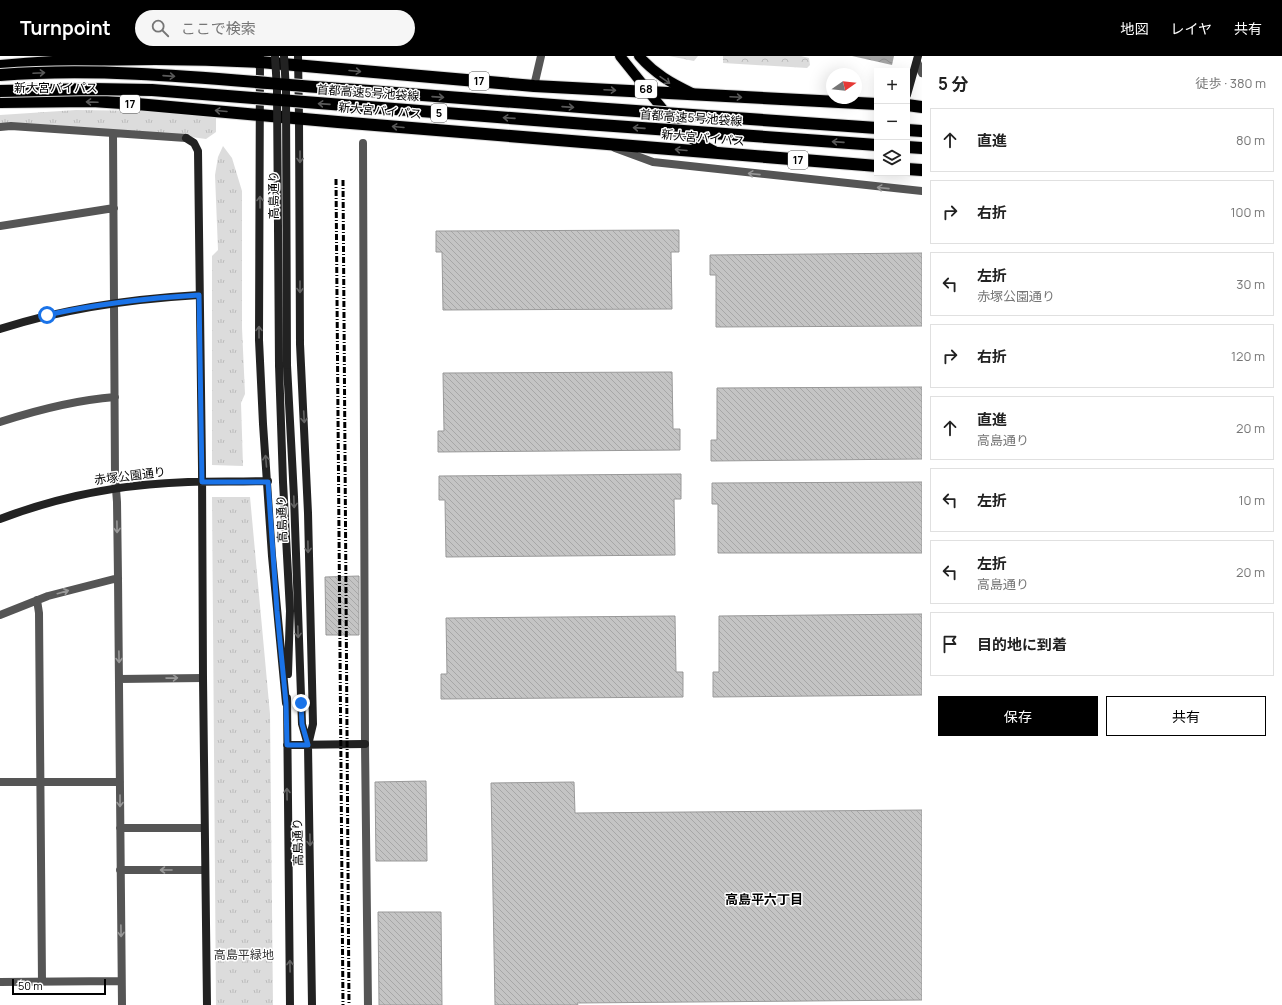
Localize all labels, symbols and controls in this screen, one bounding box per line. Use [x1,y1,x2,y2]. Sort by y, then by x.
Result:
search box [135,10,415,46]
text: Turnpoint [20,15,111,41]
icon: search [149,17,171,39]
text: ここで検索 [181,18,256,39]
text: 地図 [1120,19,1148,38]
text: レイヤ [1170,19,1212,38]
text: 共有 [1234,19,1262,38]
one-way arrow [348,67,361,74]
north arrow [826,68,862,104]
map controls [874,68,910,176]
button: + [874,68,910,104]
one-way arrow [32,69,45,76]
one-way arrow [162,72,175,79]
road number: 17 [469,72,489,90]
text: 5 分 [938,72,968,95]
text: 徒歩 · 380 m [1196,74,1266,92]
one-way arrow [660,76,671,84]
street label: 新大宮バイパス [14,79,98,96]
street label: 首都高速5号池袋線 [316,80,420,105]
road number: 68 [635,80,657,98]
one-way arrow [603,87,616,94]
one-way arrow [431,93,444,100]
one-way arrow [729,94,742,101]
road number: 17 [120,95,140,113]
one-way arrow [86,98,99,105]
street label: 新大宮バイパス [338,98,423,123]
one-way arrow [317,101,330,108]
one-way arrow [561,103,574,110]
road number: 5 [431,104,447,122]
button: − [874,104,910,140]
street label: 首都高速5号池袋線 [639,105,743,130]
one-way arrow [215,108,228,115]
one-way arrow [503,115,516,122]
one-way arrow [392,123,405,130]
one-way arrow [633,125,646,132]
street label: 新大宮バイパス [661,125,746,150]
icon: ahead [939,129,961,151]
text: 直進 [977,130,1007,151]
text: 80 m [1236,131,1265,149]
one-way arrow [832,139,845,146]
button: layers [874,140,910,176]
one-way arrow [675,147,688,154]
one-way arrow [296,150,304,163]
road number: 17 [788,151,808,169]
one-way arrow [748,170,761,177]
street label: 高島通り [265,171,282,219]
one-way arrow [877,184,890,192]
one-way arrow [256,196,264,209]
icon: right [939,201,961,223]
text: 右折 [977,202,1007,223]
text: 100 m [1230,203,1265,221]
text: 左折 [977,265,1007,286]
icon: left [939,273,961,295]
text: 30 m [1236,275,1265,293]
one-way arrow [296,280,304,293]
text: 赤塚公園通り [977,287,1055,305]
route start [38,306,56,324]
one-way arrow [255,326,263,339]
icon: right [939,345,961,367]
text: 右折 [977,346,1007,367]
text: 120 m [1231,347,1265,365]
text: 直進 [977,409,1007,430]
one-way arrow [300,410,307,423]
icon: ahead [939,417,961,439]
text: 20 m [1236,419,1265,437]
text: 高島通り [977,431,1029,449]
one-way arrow [262,455,269,468]
street label: 赤塚公園通り [93,463,167,488]
icon: left [939,489,961,511]
text: 左折 [977,490,1007,511]
text: 10 m [1238,491,1265,509]
street label: 高島通り [272,495,291,543]
one-way arrow [290,495,298,508]
one-way arrow [113,520,121,533]
one-way arrow [304,540,312,553]
text: 左折 [977,553,1007,574]
icon: left [939,561,961,583]
text: 20 m [1236,563,1265,581]
text: 高島通り [977,575,1029,593]
one-way arrow [56,588,69,595]
one-way arrow [295,625,302,638]
icon: arrive [939,633,961,655]
text: 目的地に到着 [977,634,1067,655]
one-way arrow [115,650,123,663]
one-way arrow [165,674,178,682]
route end [292,694,310,712]
button: 保存 [938,696,1098,736]
button: 共有 [1106,696,1266,736]
one-way arrow [284,788,291,801]
one-way arrow [116,794,124,807]
street label: 高島通り [289,818,306,866]
one-way arrow [306,833,314,846]
one-way arrow [160,866,173,874]
district label: 高島平六丁目 [725,890,803,908]
one-way arrow [117,924,125,937]
park label: 高島平緑地 [214,946,274,963]
one-way arrow [286,960,294,973]
scale bar [12,977,106,996]
text: 50 m [18,978,43,993]

